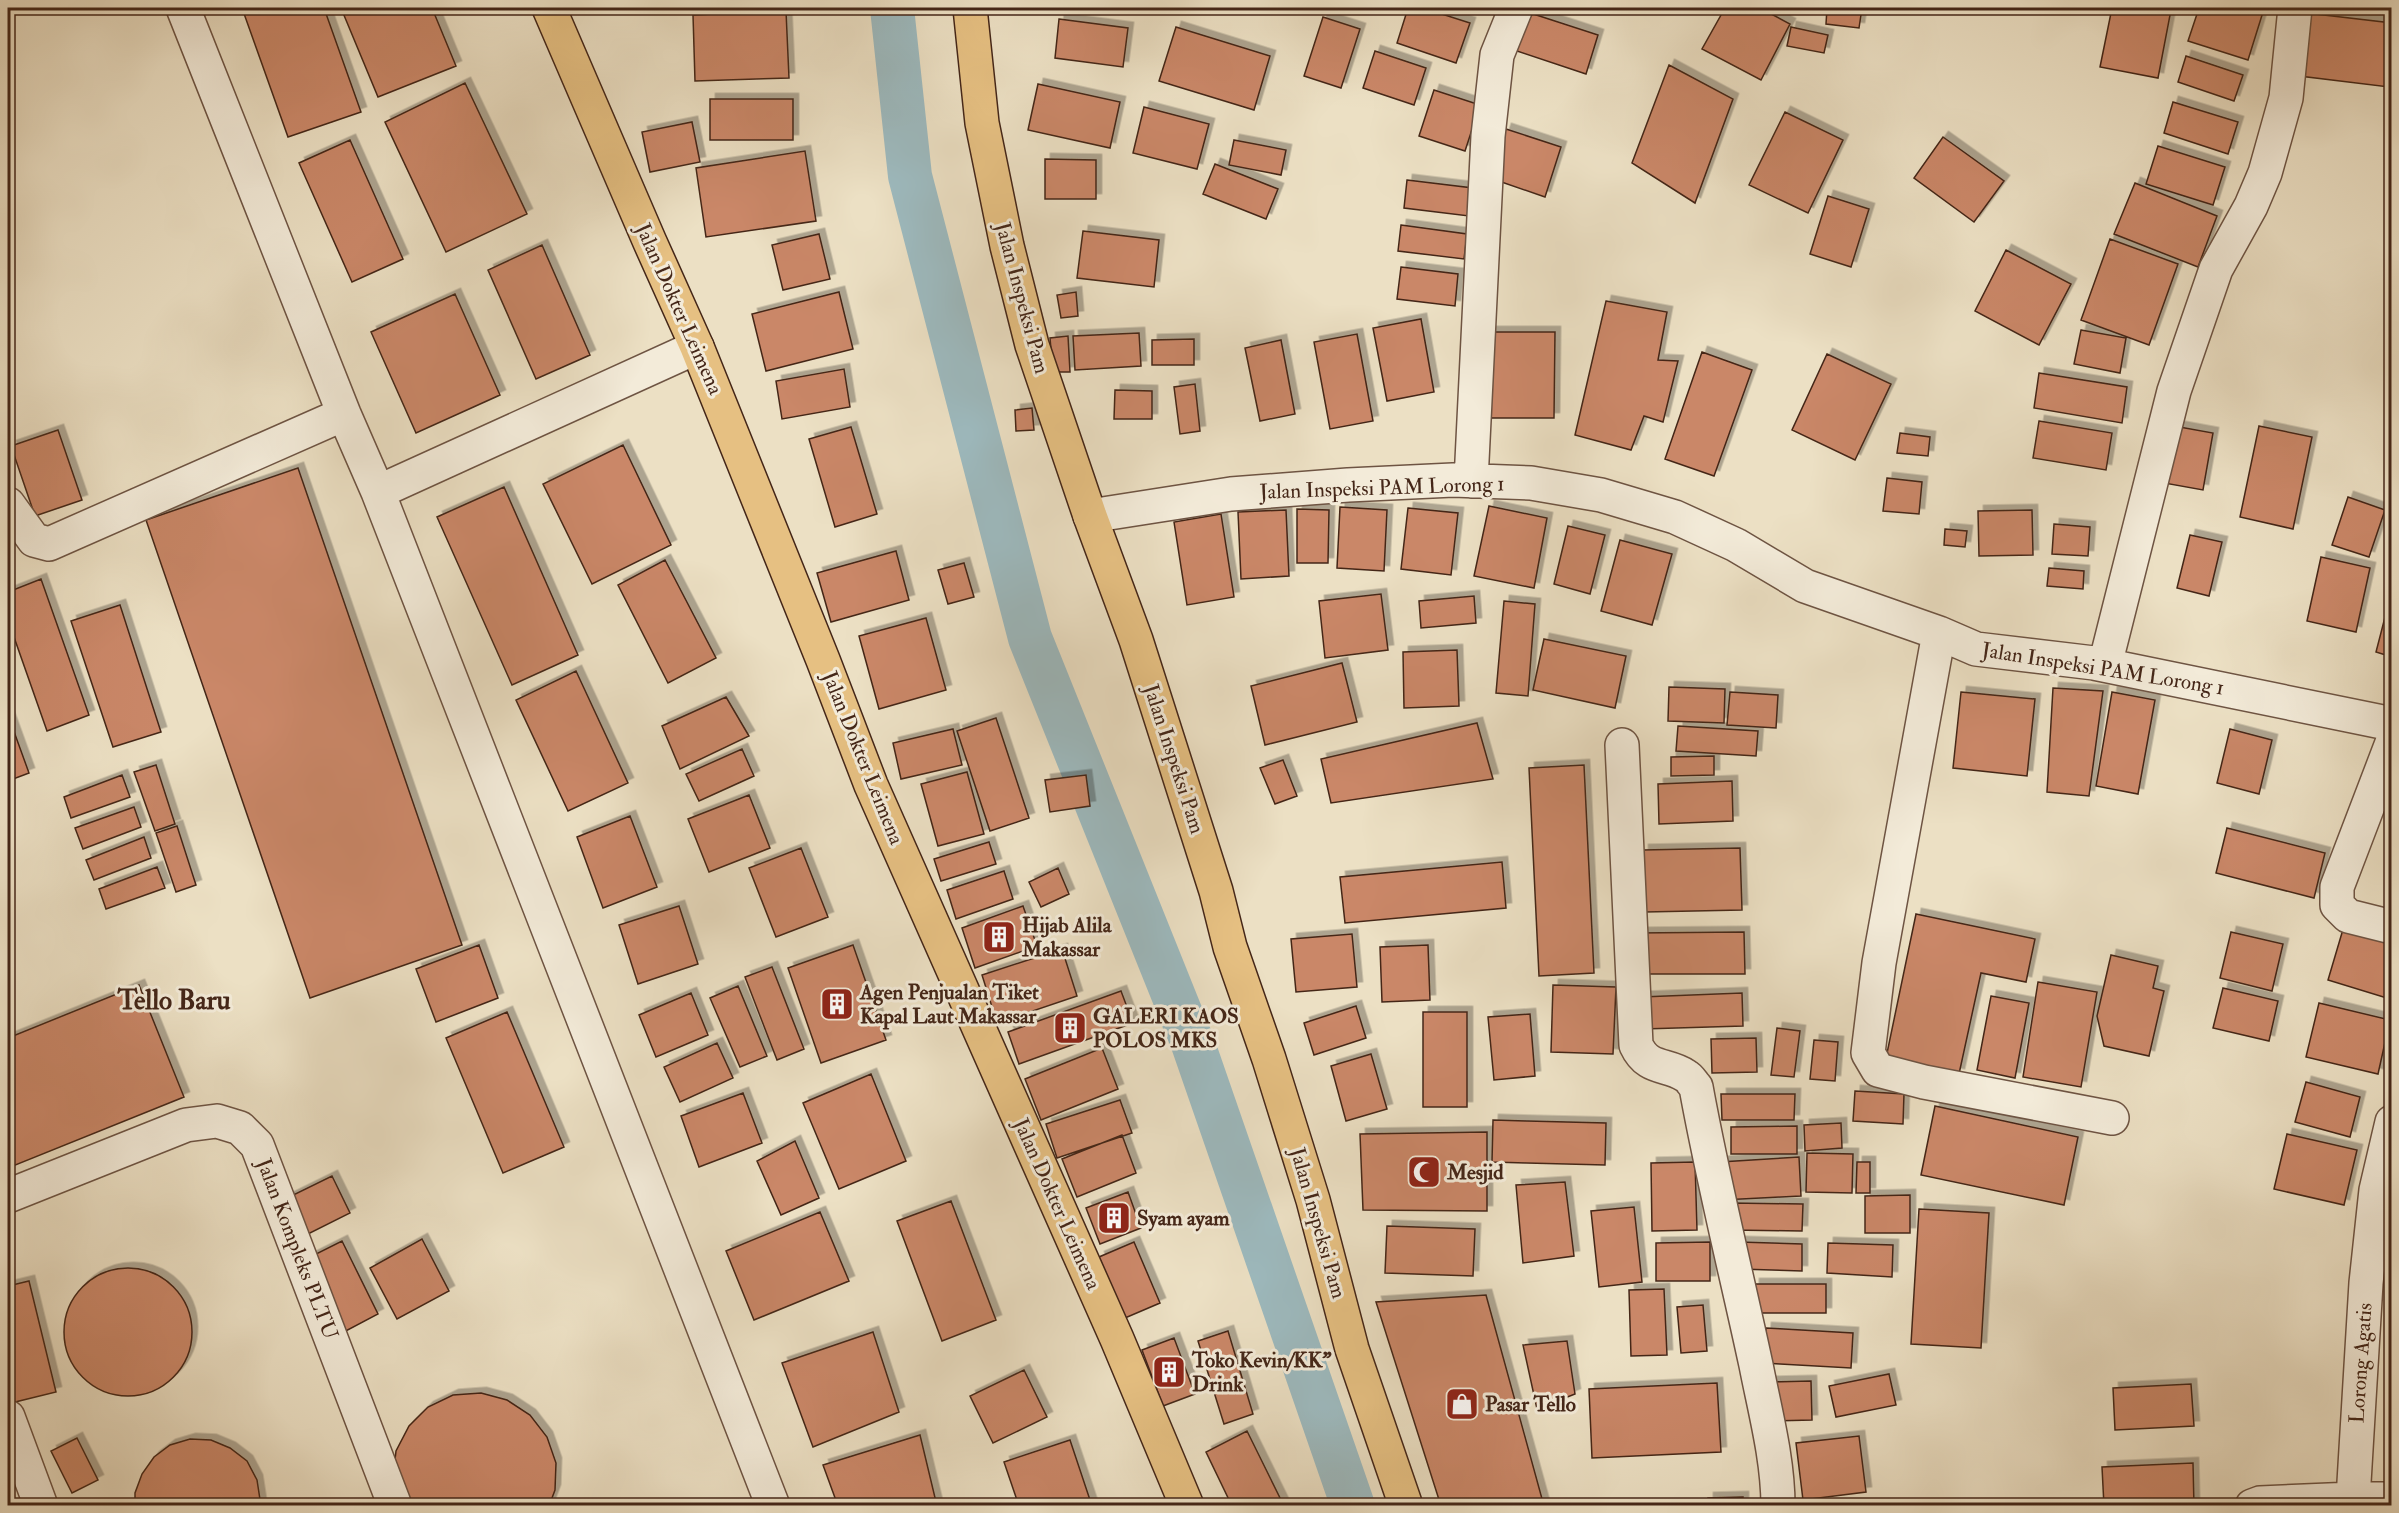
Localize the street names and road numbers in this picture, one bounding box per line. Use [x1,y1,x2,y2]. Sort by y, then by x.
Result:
street label: Jalan Dokter Leimena [629,218,729,399]
street label: Jalan Inspeksi Pam [989,218,1055,377]
street label: Jalan Inspeksi PAM Lorong 1 [1258,470,1505,506]
street label: Jalan Inspeksi PAM Lorong 1 [1979,636,2226,701]
street label: Jalan Dokter Leimena [815,666,910,849]
street label: Jalan Inspeksi Pam [1137,680,1211,837]
street label: Jalan Dokter Leimena [1007,1113,1107,1294]
street label: Jalan Inspeksi Pam [1283,1144,1352,1302]
street label: Jalan Kompleks PLTU [250,1154,344,1344]
street label: Lorong Agatis [2343,1302,2379,1424]

